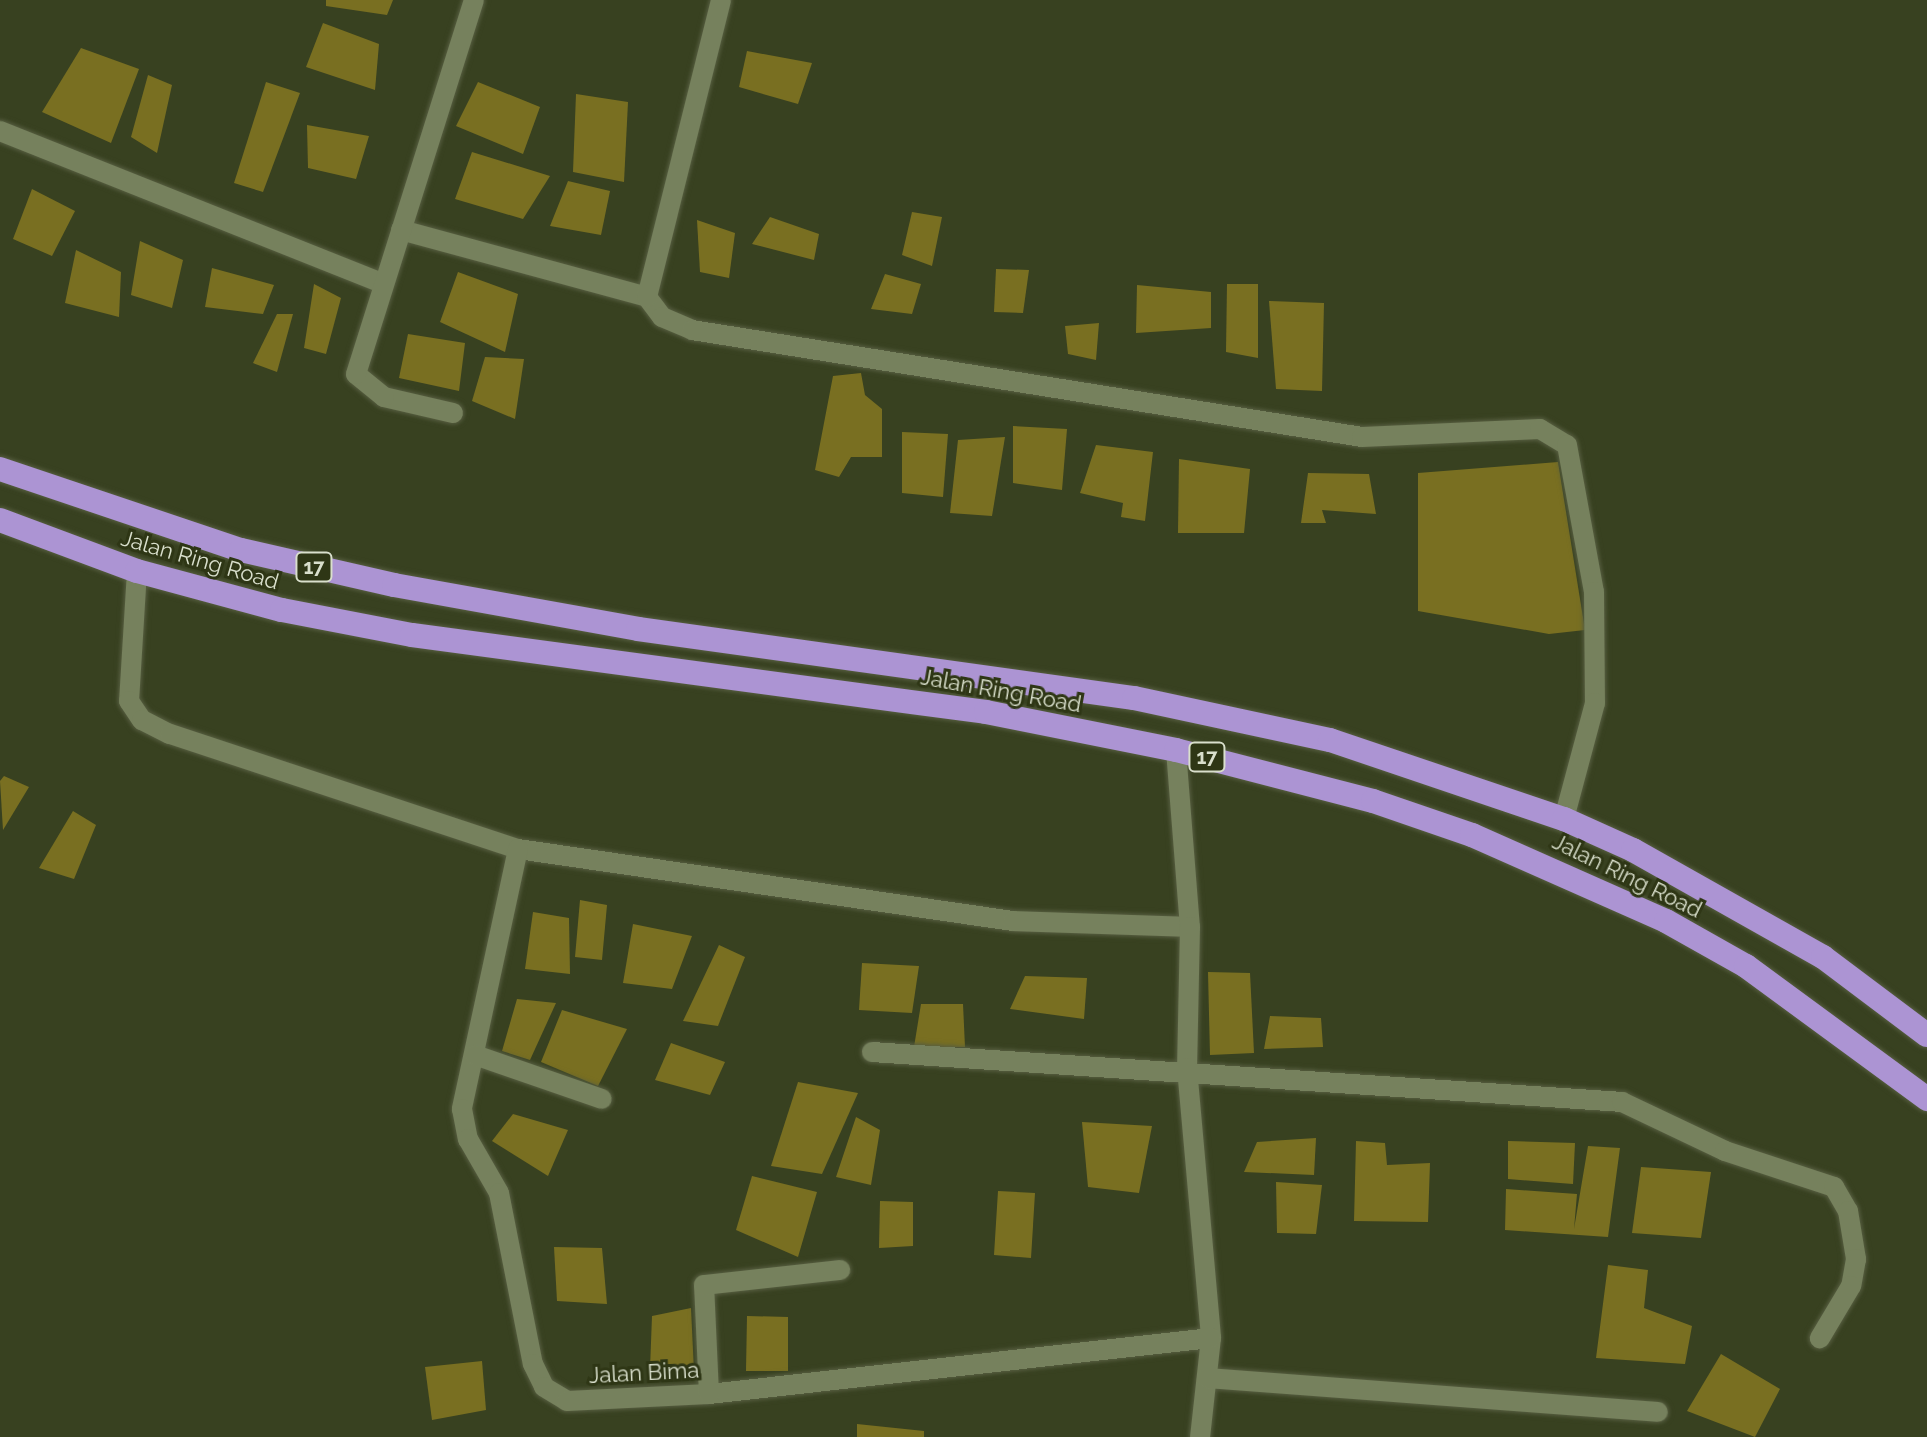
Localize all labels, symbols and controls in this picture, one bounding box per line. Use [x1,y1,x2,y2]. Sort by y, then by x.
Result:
street label: Jalan Ring Road [118,525,282,595]
road number: 17 [294,551,334,583]
street label: Jalan Ring Road [919,664,1083,718]
road number: 17 [1187,741,1227,773]
street label: Jalan Ring Road [1548,828,1706,924]
street label: Jalan Bima [588,1357,700,1389]

